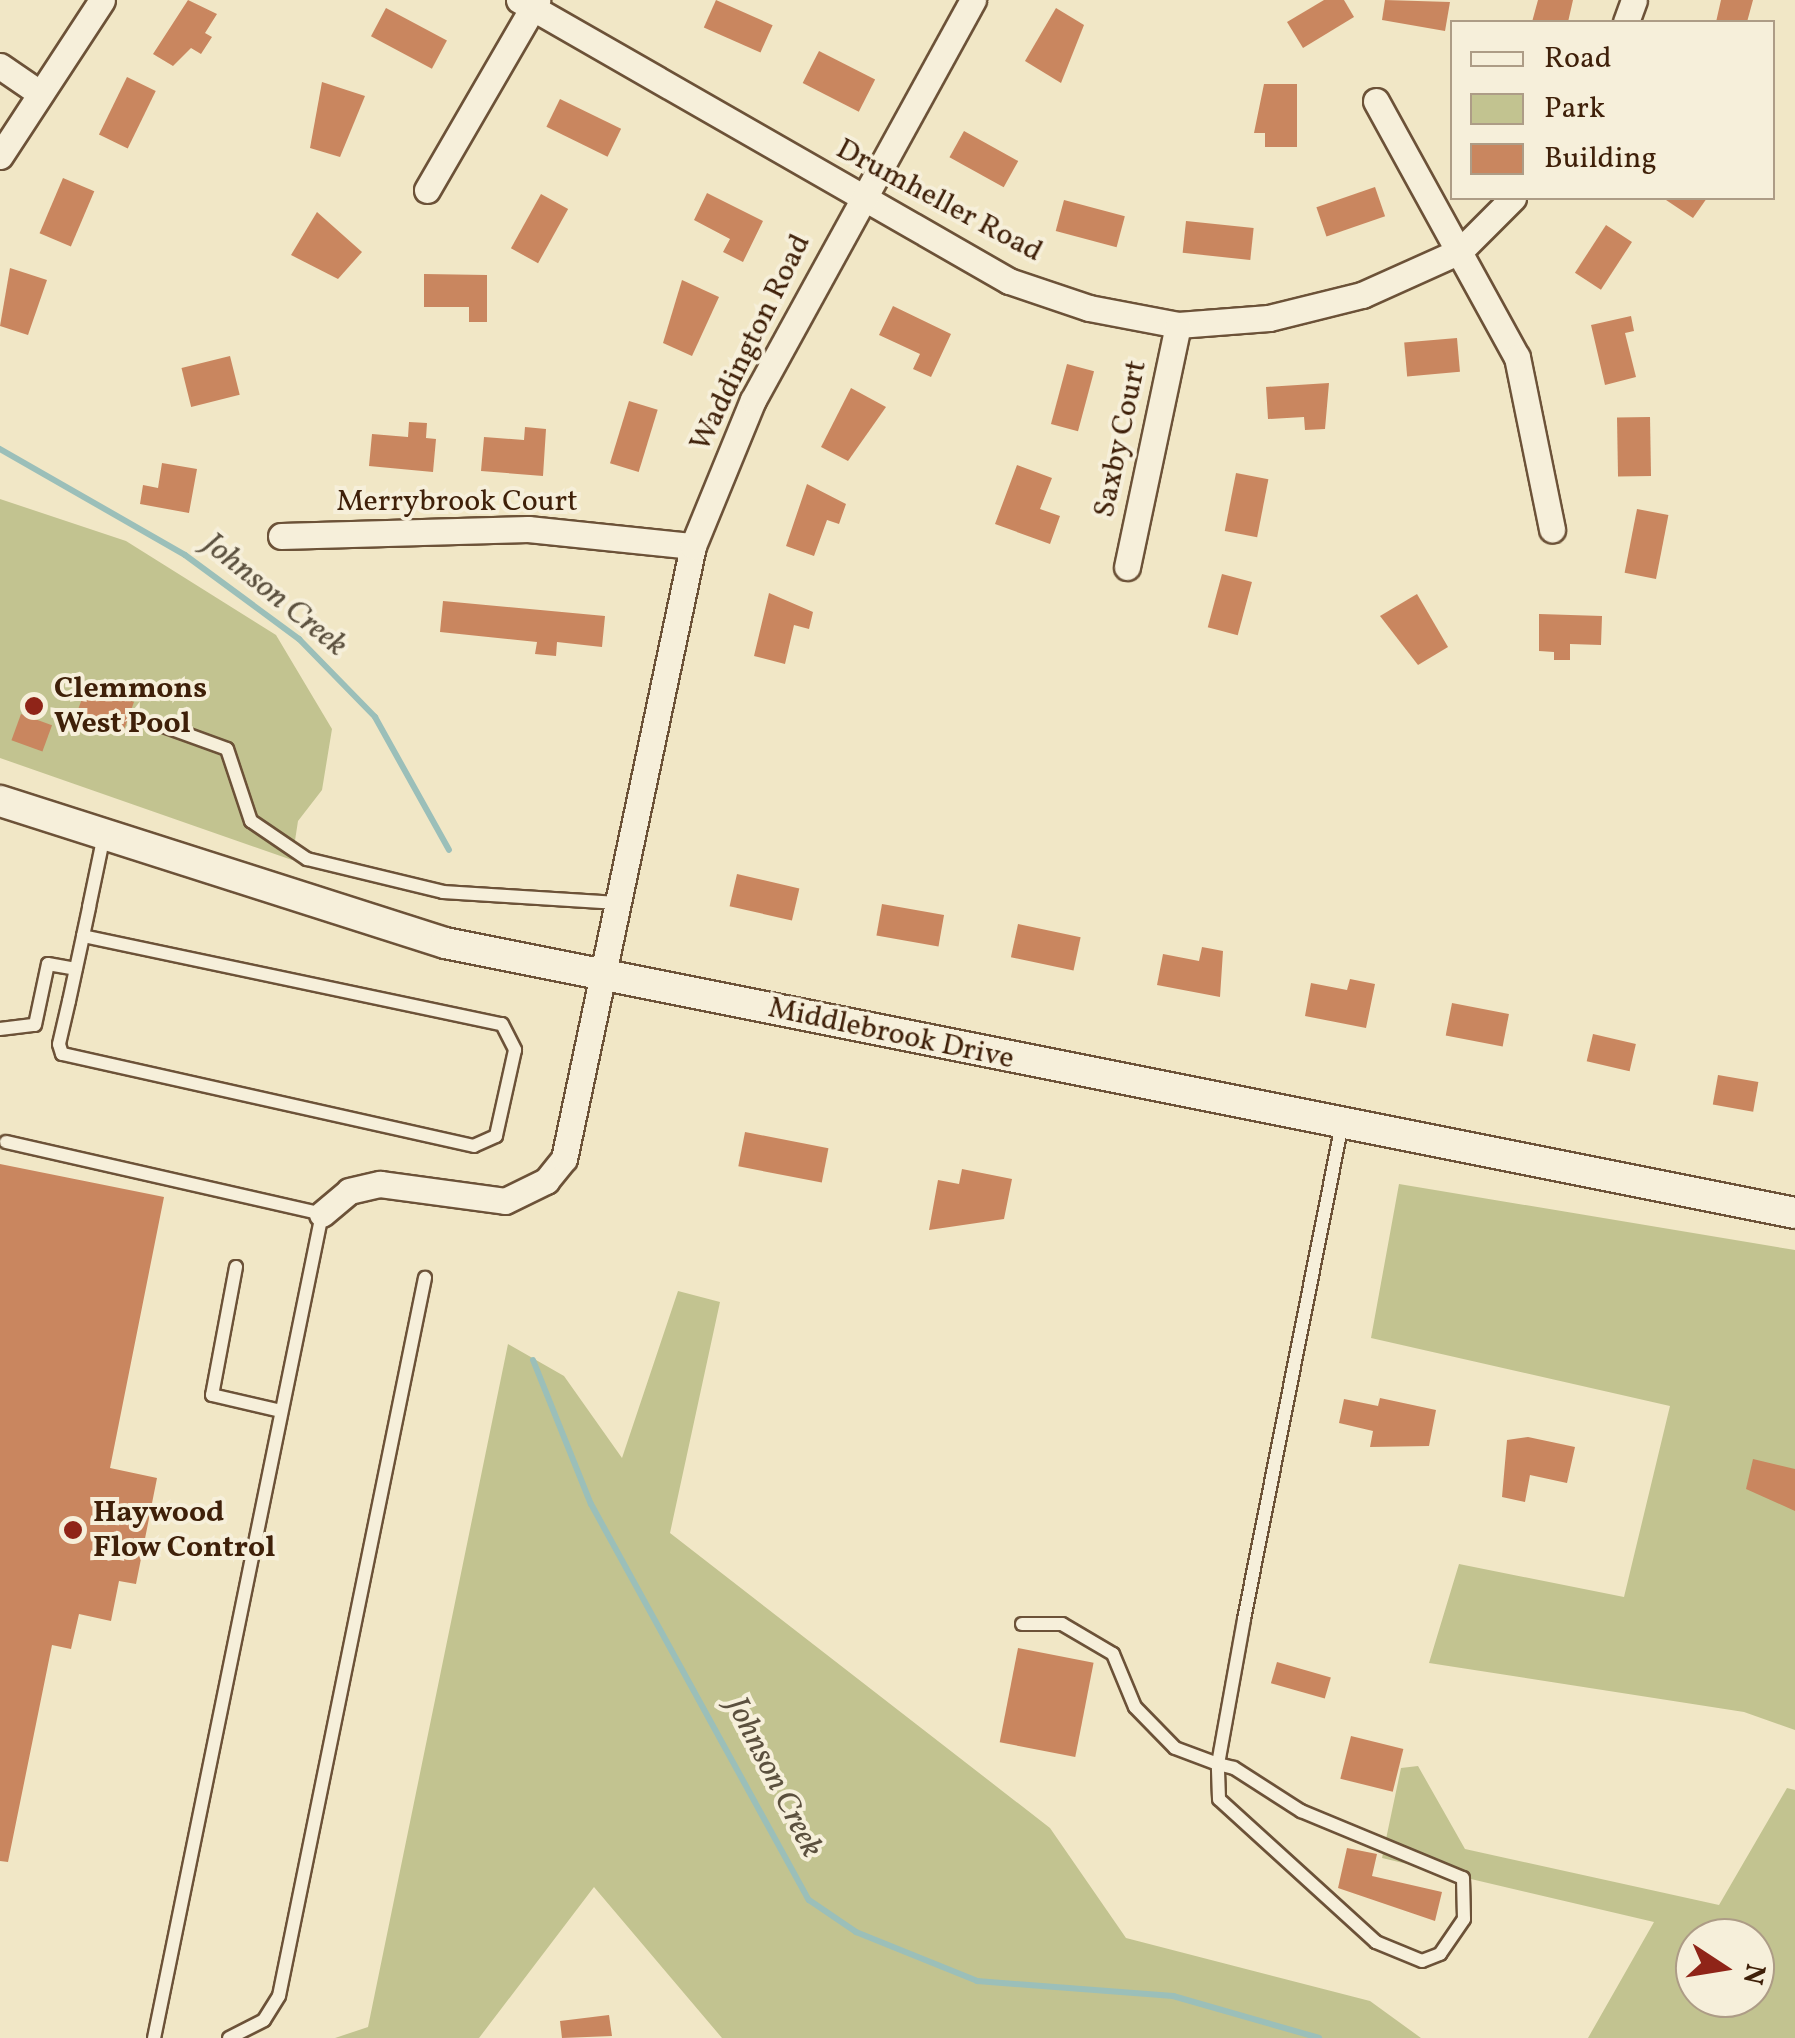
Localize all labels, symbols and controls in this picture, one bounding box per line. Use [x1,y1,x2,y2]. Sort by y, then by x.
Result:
legend [1450,20,1775,200]
text: Road [1544,38,1612,80]
text: Park [1544,88,1605,130]
street label: Drumheller Road [830,131,1048,271]
text: Building [1544,138,1657,180]
street label: Waddington Road [683,229,819,457]
street label: Saxby Court [1087,357,1155,521]
street label: Merrybrook Court [336,484,578,520]
water label: Johnson Creek [194,526,354,666]
place label: Clemmons West Pool [54,671,207,742]
marker: Clemmons West Pool [23,695,45,717]
street label: Middlebrook Drive [765,990,1017,1078]
place label: Haywood Flow Control [93,1495,276,1566]
marker: Haywood Flow Control [62,1519,84,1541]
water label: Johnson Creek [716,1691,830,1865]
north arrow [1675,1918,1775,2018]
text: N [1732,1960,1774,1988]

